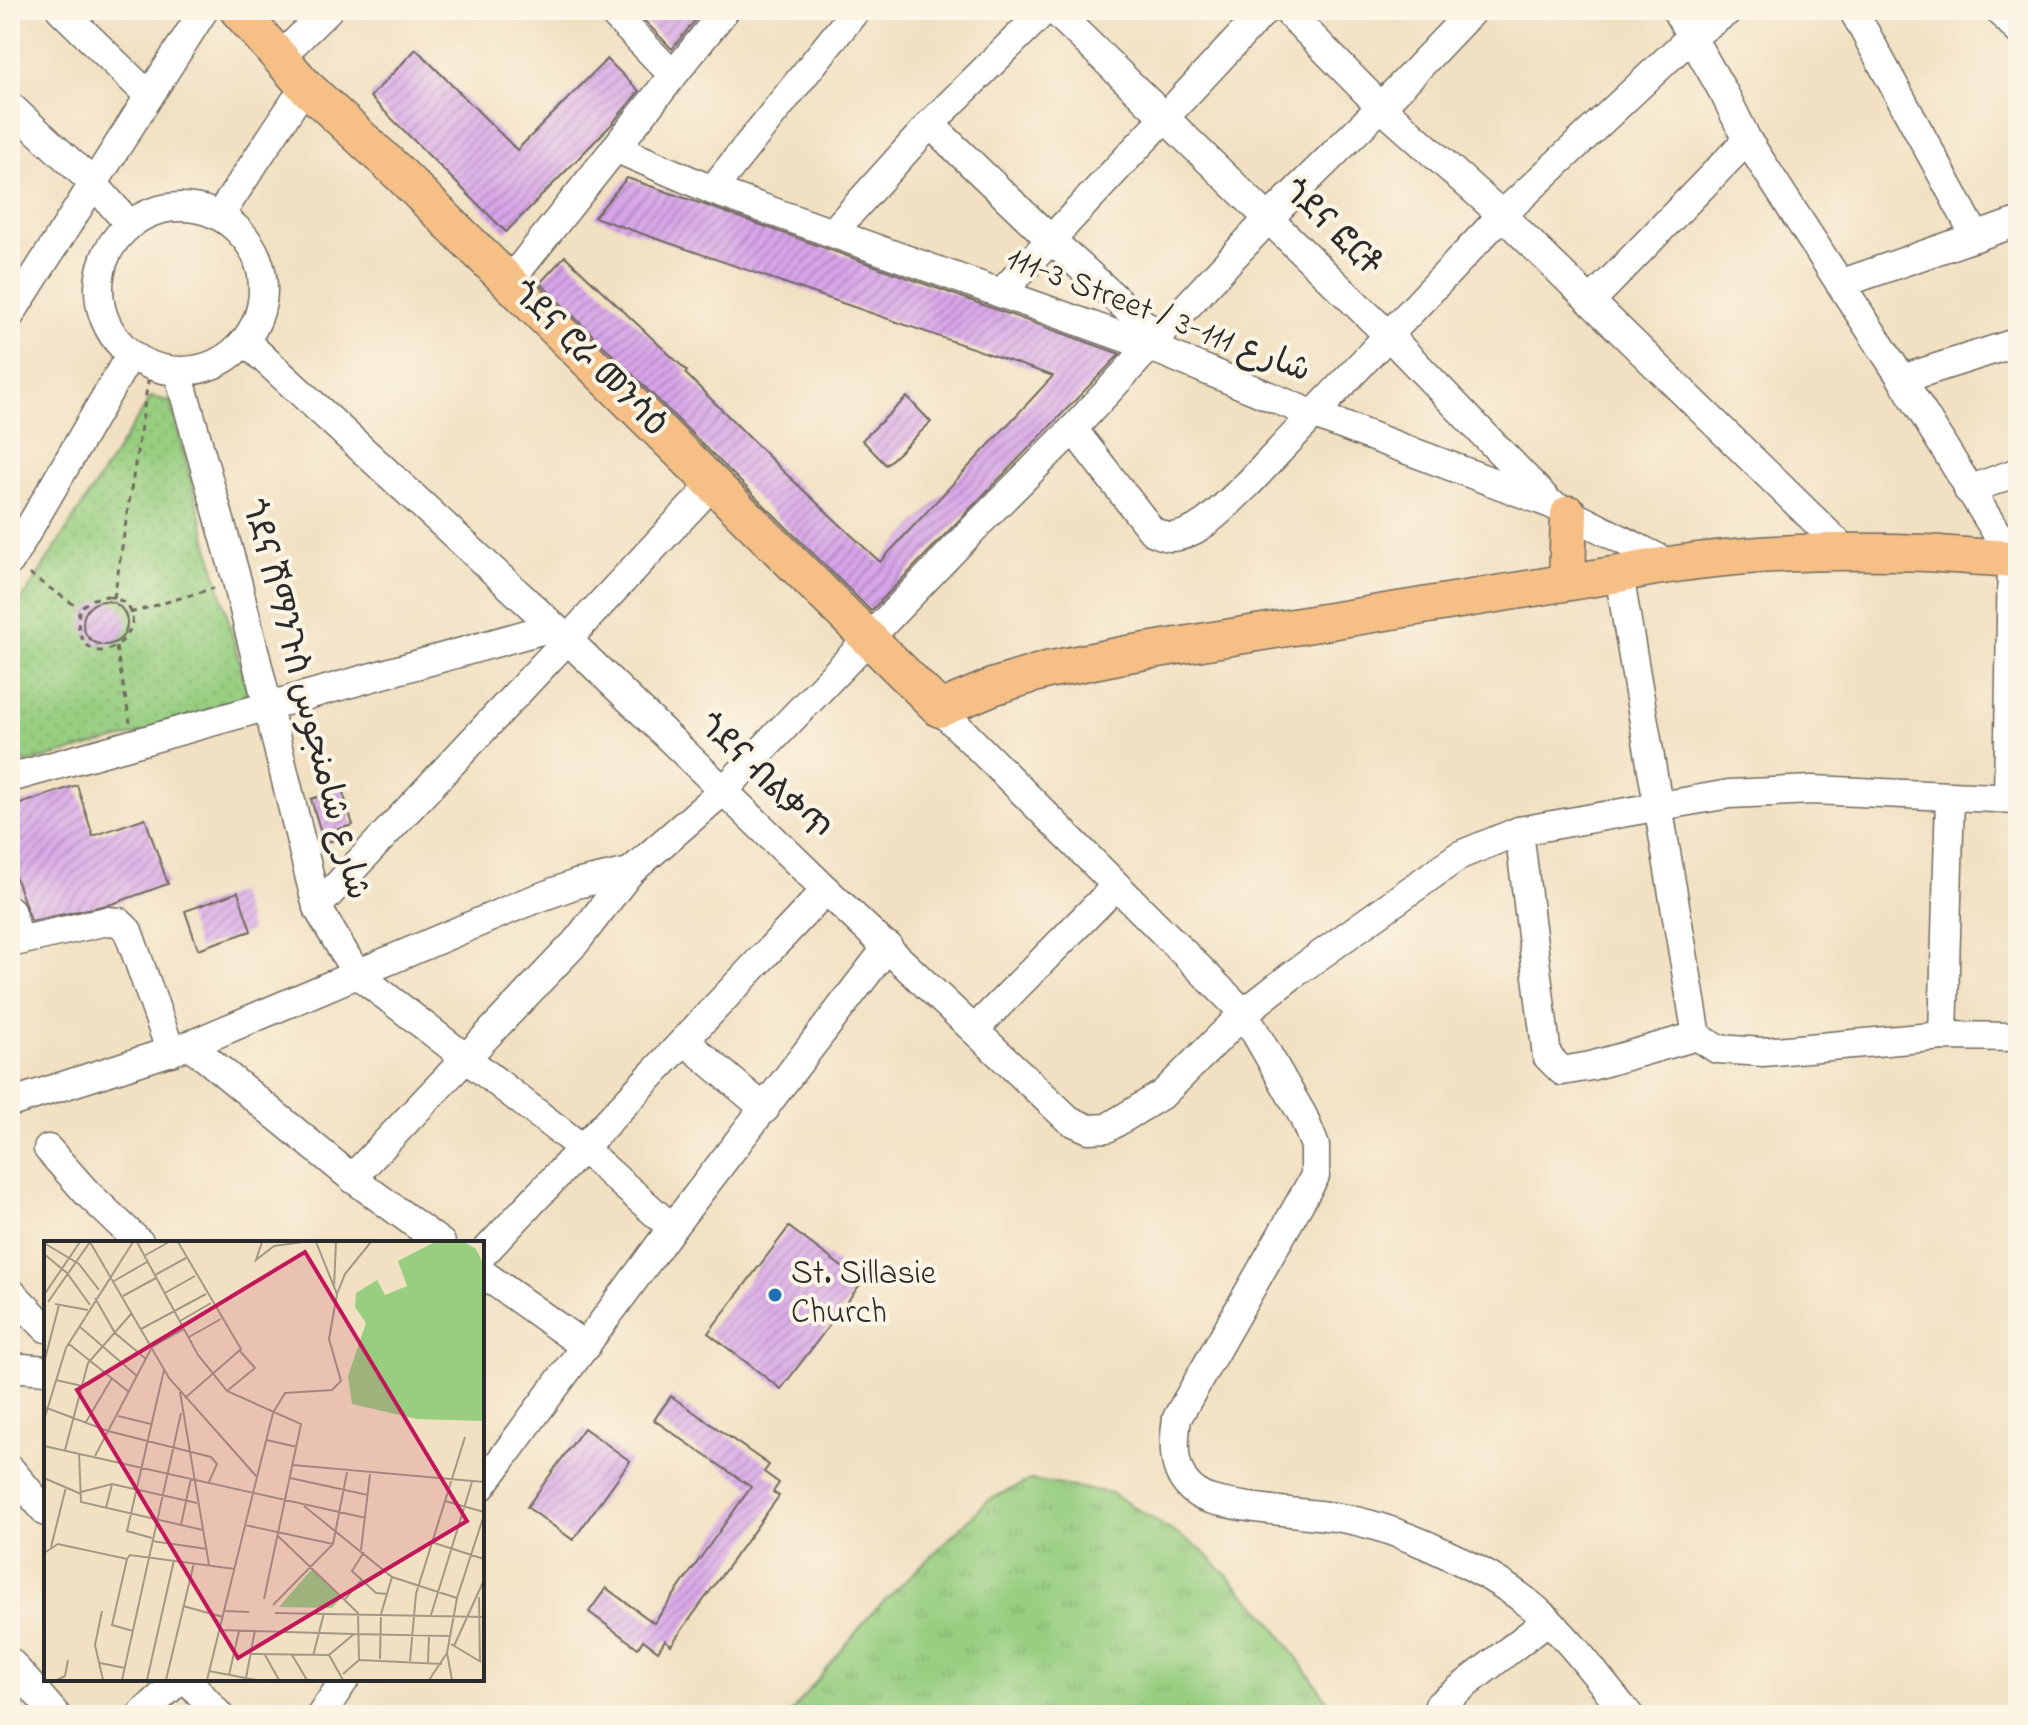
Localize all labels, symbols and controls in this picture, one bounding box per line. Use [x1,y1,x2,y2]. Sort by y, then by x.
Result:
street label: ጎደና ፎርቶ [1270,169,1392,289]
street label: 111-3 Street / شارع 111-3 [999,235,1317,397]
street label: ጎደና ሮራ መንሳዕ [498,270,678,450]
street label: ጎደና ሽማንጉስ شارع شامنجوس [226,494,382,906]
street label: ጎደና ብልቃጥ [685,703,841,855]
inset map [44,1241,484,1681]
place label: St. Sillasie Church [791,1250,937,1339]
marker: St. Sillasie Church [766,1286,784,1304]

